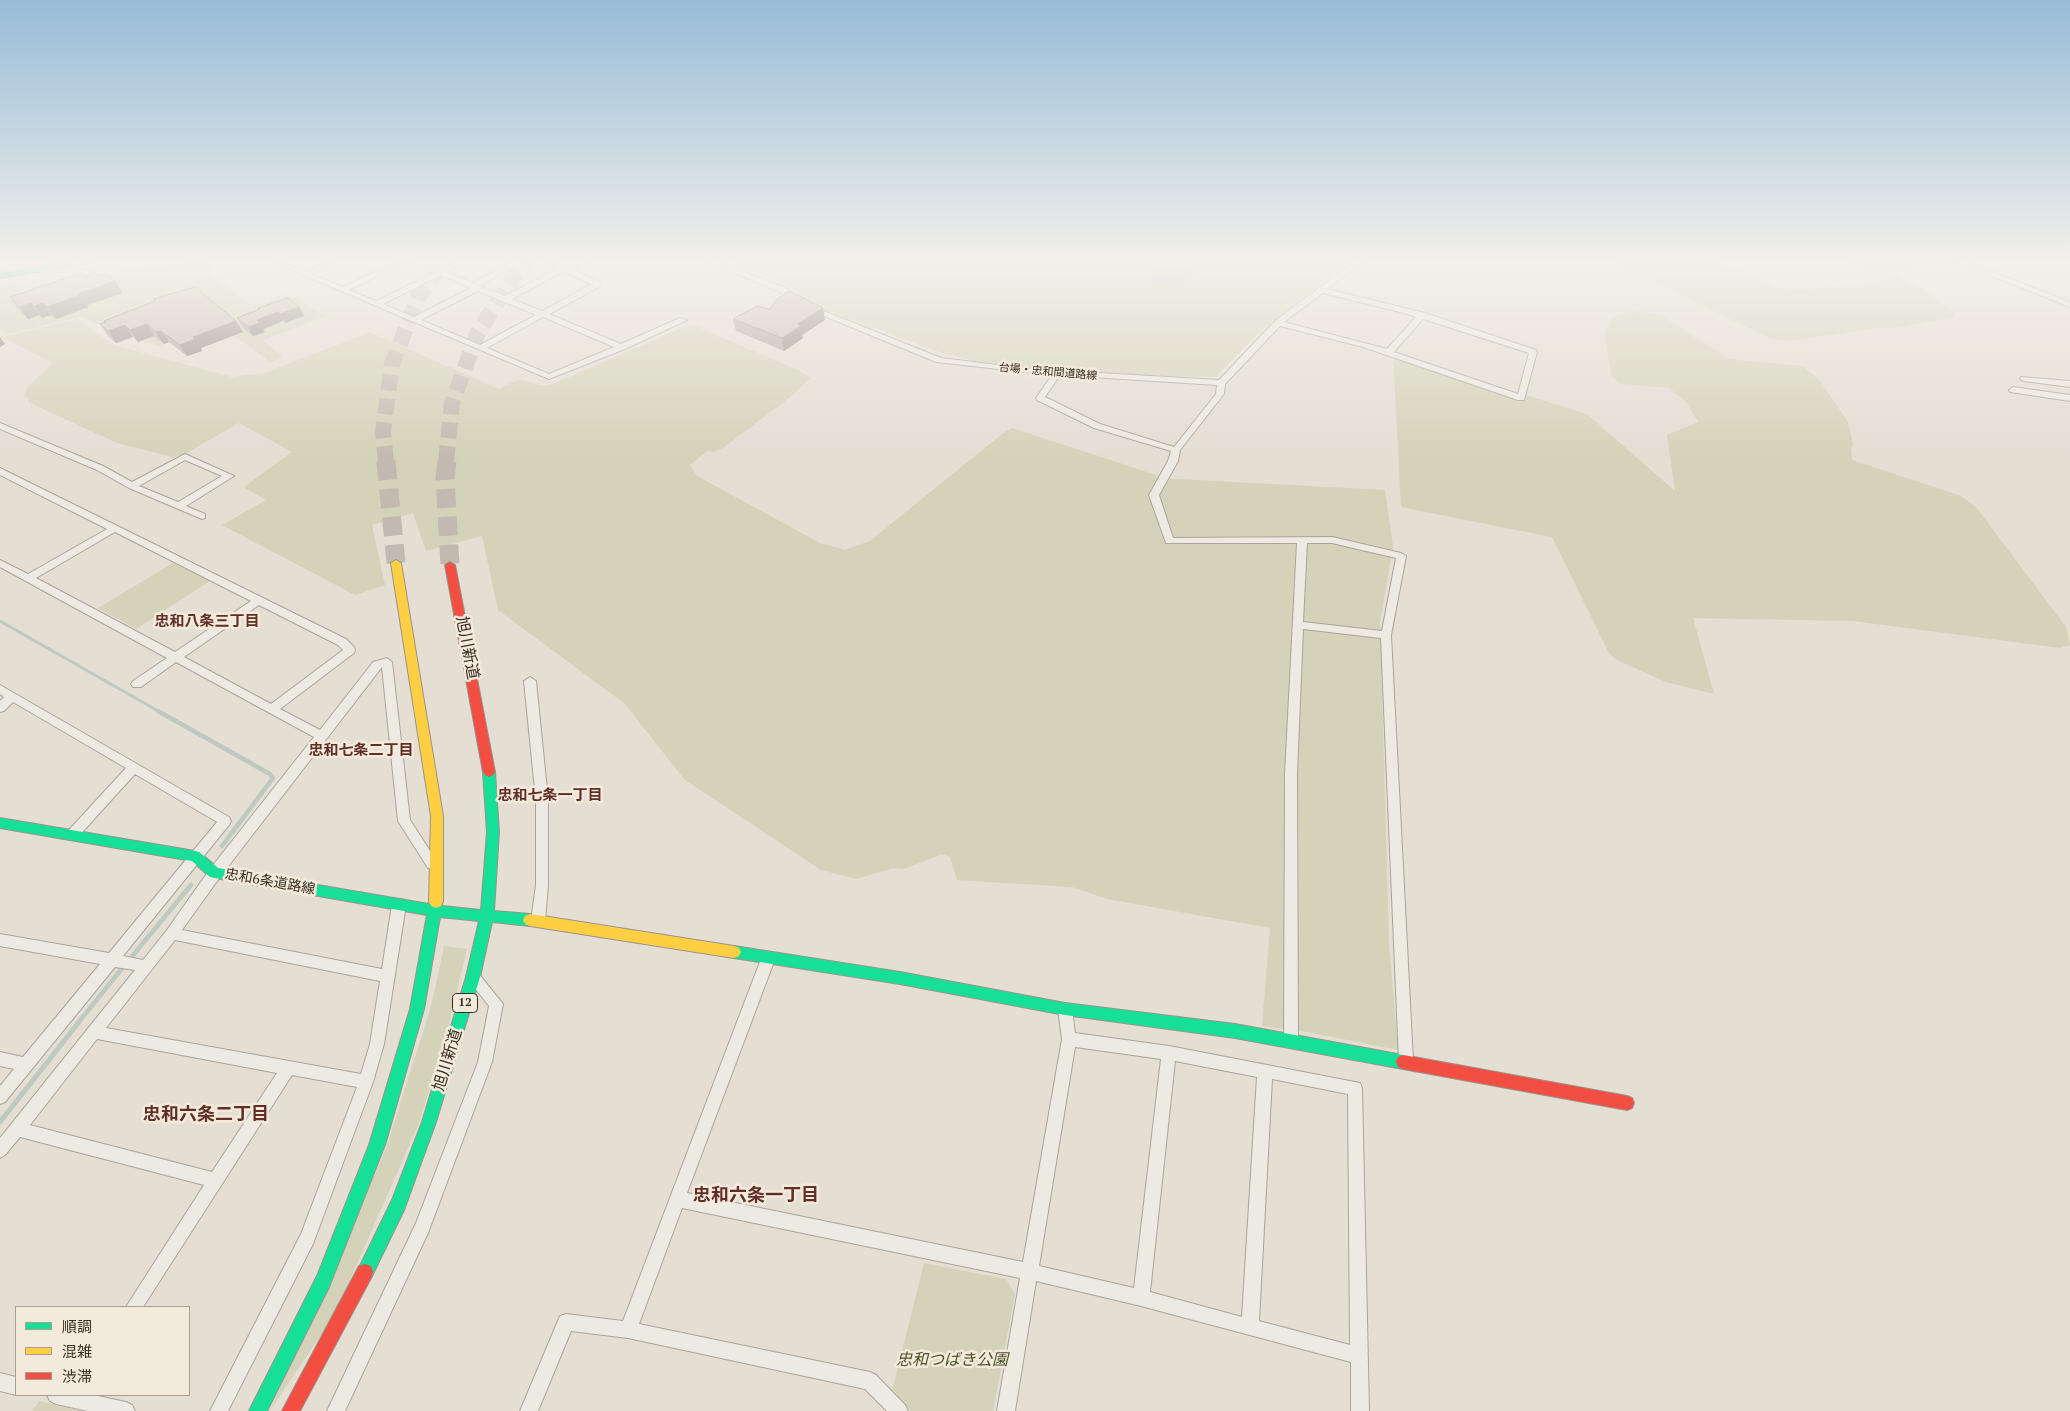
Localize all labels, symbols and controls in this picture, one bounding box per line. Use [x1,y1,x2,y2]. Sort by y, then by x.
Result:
street label: 台場・忠和間道路線 [998,361,1098,383]
district label: 忠和八条三丁目 [155,613,259,631]
street label: 旭川新道 [451,615,483,681]
district label: 忠和七条二丁目 [309,742,413,760]
district label: 忠和七条一丁目 [498,787,602,805]
street label: 忠和6条道路線 [224,866,316,898]
road number: 12 [452,994,478,1012]
street label: 旭川新道 [429,1027,467,1093]
district label: 忠和六条二丁目 [143,1104,269,1126]
district label: 忠和六条一丁目 [693,1185,819,1207]
legend [15,1306,190,1396]
text: 順調 [62,1316,92,1336]
text: 混雑 [62,1341,92,1361]
park label: 忠和つばき公園 [896,1350,1008,1370]
text: 渋滞 [62,1366,92,1386]

